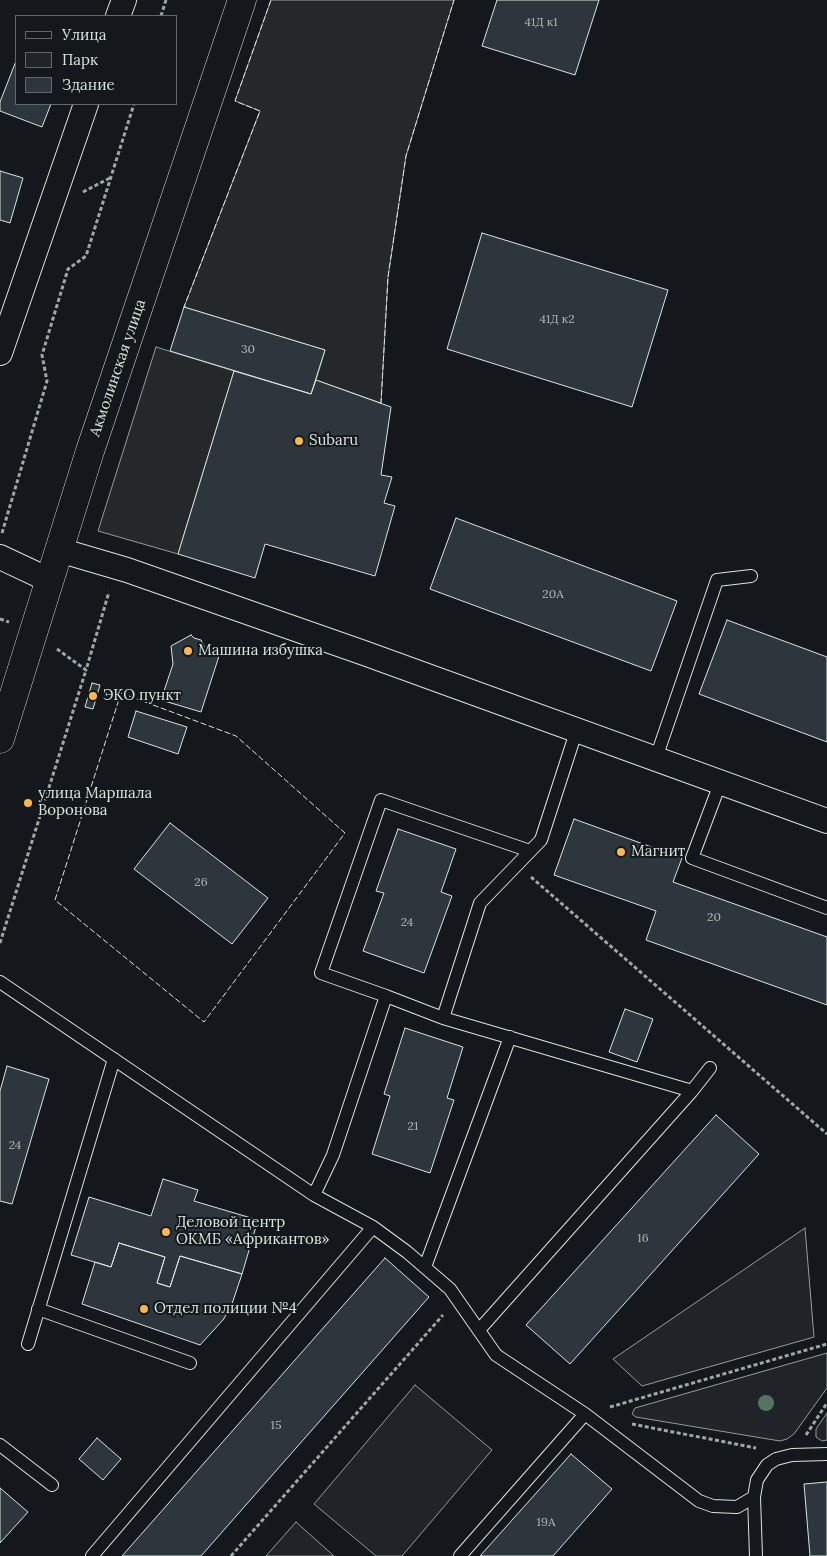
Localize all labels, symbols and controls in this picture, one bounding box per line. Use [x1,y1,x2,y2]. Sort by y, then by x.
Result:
legend [15,15,178,105]
house number: 41Д к1 [524,16,558,30]
text: Улица [62,25,106,44]
text: Парк [62,50,98,69]
text: Здание [62,75,115,94]
street label: Акмолинская улица [86,297,150,439]
house number: 41Д к2 [539,313,575,327]
house number: 30 [241,343,255,357]
place label: Subaru [309,432,358,450]
marker: Subaru [293,435,305,447]
house number: 20А [542,588,564,602]
place label: Машина избушка [198,642,323,660]
marker: Машина избушка [182,645,194,657]
place label: ЭКО пункт [103,687,181,705]
marker: ЭКО пункт [87,690,99,702]
place label: улица Маршала Воронова [38,785,152,820]
marker: улица Маршала Воронова [22,797,34,809]
place label: Магнит [631,843,685,861]
marker: Магнит [615,846,627,858]
house number: 26 [194,876,208,890]
house number: 20 [707,911,721,925]
house number: 24 [401,916,413,930]
house number: 21 [408,1120,418,1134]
house number: 24 [9,1139,21,1153]
place label: Деловой центр ОКМБ «Африкантов» [176,1214,330,1249]
marker: Деловой центр ОКМБ «Африкантов» [160,1226,172,1238]
house number: 16 [637,1232,649,1246]
place label: Отдел полиции №4 [154,1300,297,1318]
marker: Отдел полиции №4 [138,1303,150,1315]
house number: 15 [271,1419,281,1433]
house number: 19А [537,1516,555,1530]

